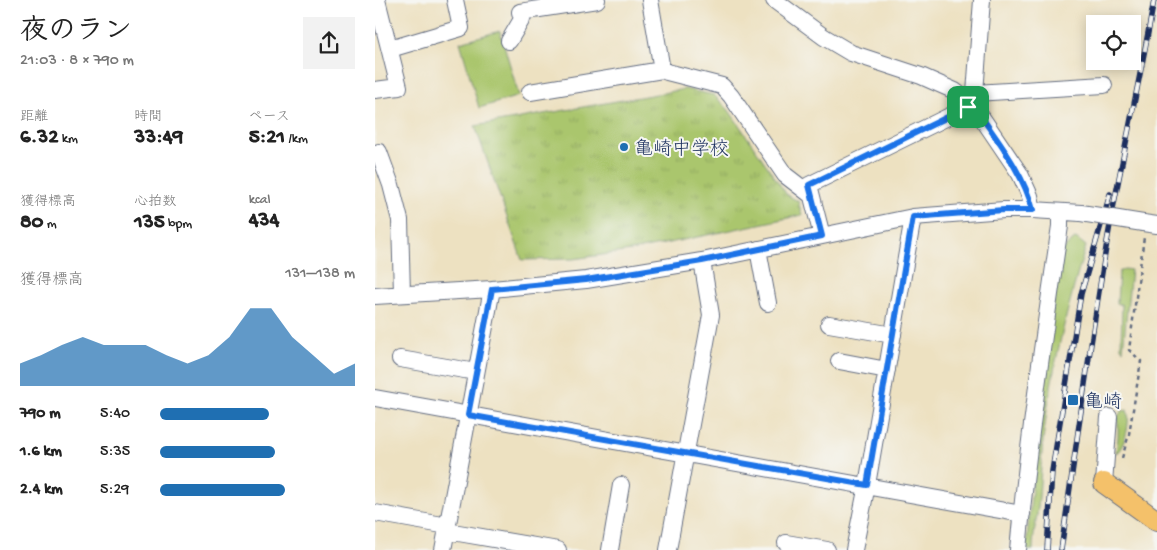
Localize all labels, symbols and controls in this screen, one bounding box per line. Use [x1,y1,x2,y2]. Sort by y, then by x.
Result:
map controls [1086,15,1141,70]
button: locate [1086,15,1141,70]
text: 夜のラン [20,16,132,49]
button: share [303,17,355,69]
text: 21:03 · 8 × 790 m [20,52,134,71]
pin [947,86,989,128]
icon: arrive [954,93,982,121]
text: 距離 [20,109,48,126]
text: 時間 [134,109,162,126]
text: ペース [249,109,290,126]
text: 6.32 [20,126,58,151]
text: 33:49 [134,126,183,151]
text: 5:21 [249,126,285,151]
text: km [58,131,78,148]
text: /km [285,131,308,148]
place label: 亀崎中学校 [634,138,729,162]
marker: 亀崎中学校 [618,141,630,153]
text: kcal [249,192,271,209]
text: 獲得標高 [20,194,76,211]
text: 心拍数 [134,194,176,211]
text: 434 [249,209,279,234]
text: 80 [20,211,43,236]
text: 135 [134,211,165,236]
text: m [43,216,57,233]
text: bpm [165,216,192,233]
text: 131–138 m [285,265,355,284]
text: 獲得標高 [20,272,84,291]
place label: 亀崎 [1084,391,1122,415]
marker: 亀崎 [1066,393,1080,407]
text: 790 m [20,405,61,424]
text: 5:40 [100,405,130,424]
text: 1.6 km [20,443,62,462]
text: 5:35 [100,443,130,462]
text: 2.4 km [20,481,63,500]
text: 5:29 [100,481,129,500]

